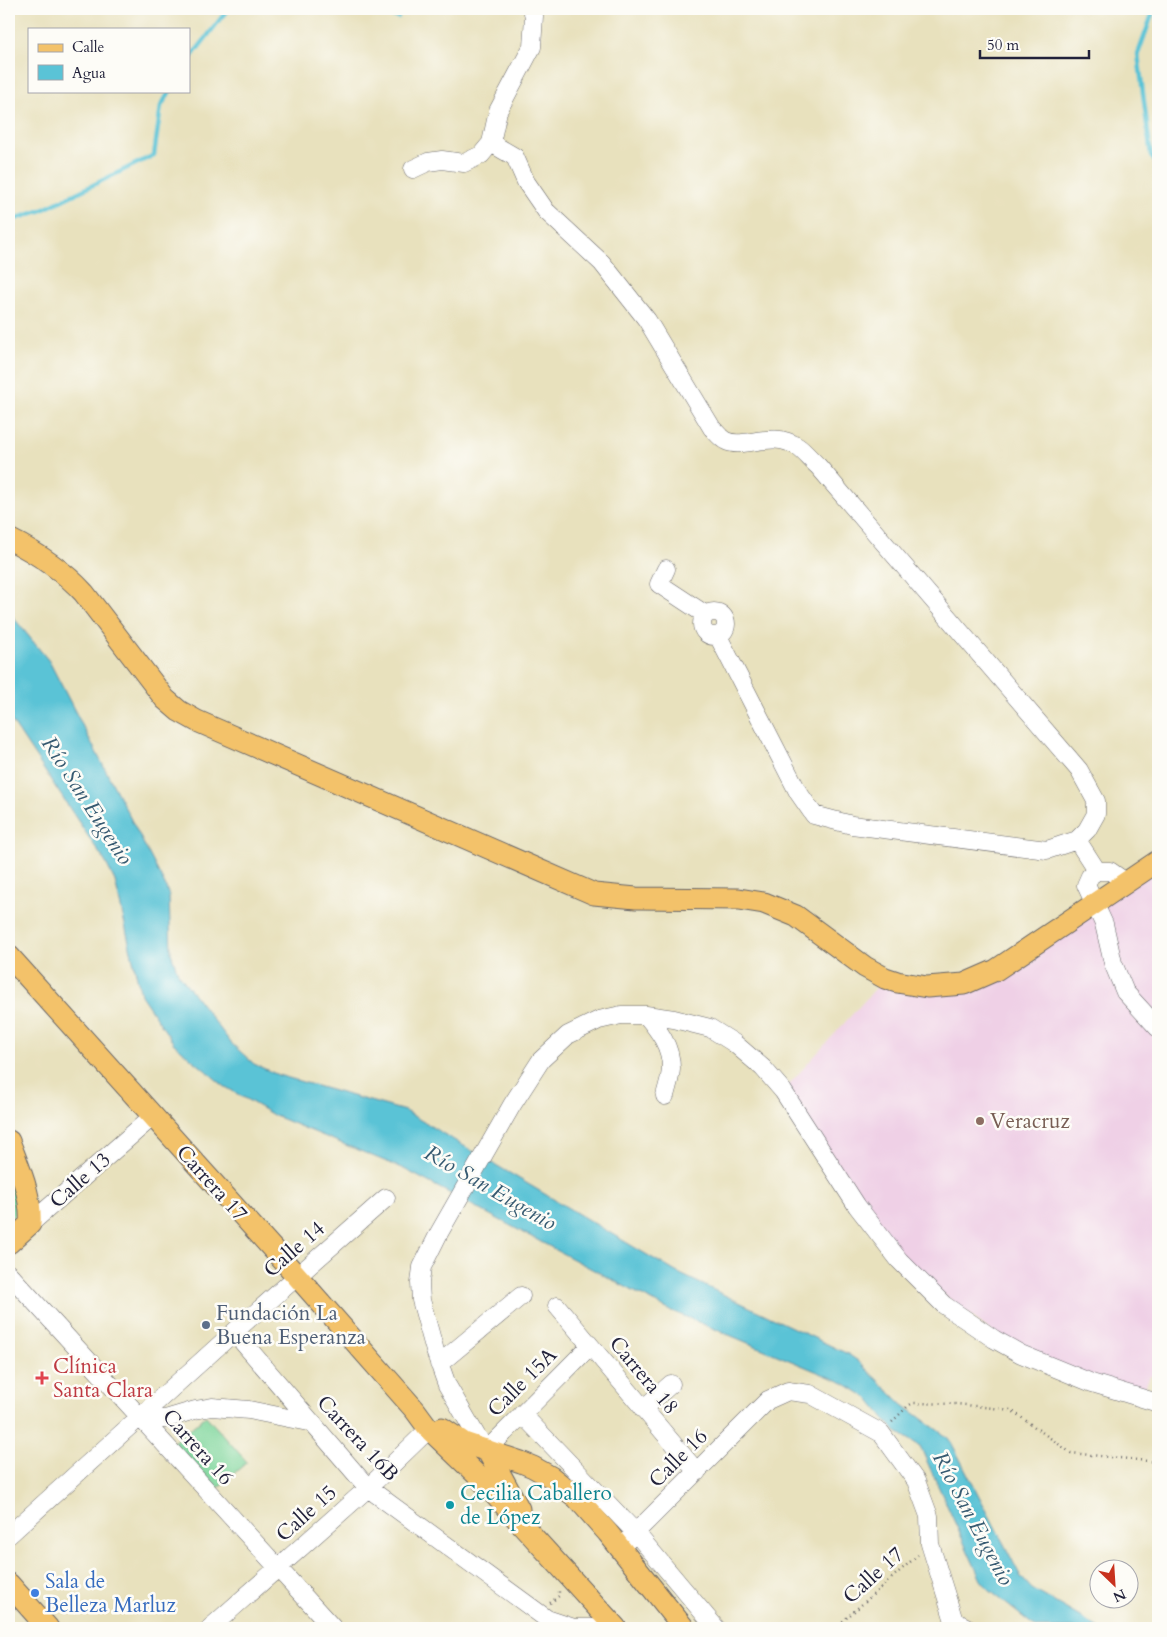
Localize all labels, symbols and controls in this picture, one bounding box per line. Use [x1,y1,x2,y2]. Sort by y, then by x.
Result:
legend [28,28,190,92]
scale bar [980,28,1088,60]
text: 50 m [987,35,1019,55]
text: Calle [72,37,105,57]
text: Agua [72,63,106,83]
water label: Río San Eugenio [34,730,140,871]
place label: Veracruz [990,1107,1070,1136]
marker: Veracruz [974,1115,986,1127]
water label: Río San Eugenio [419,1138,562,1238]
street label: Carrera 17 [169,1139,254,1228]
street label: Calle 13 [43,1146,117,1215]
street label: Calle 14 [257,1214,331,1284]
place label: Fundación La Buena Esperanza [216,1299,366,1352]
marker: Fundación La Buena Esperanza [200,1319,212,1331]
street label: Carrera 18 [602,1330,685,1421]
street label: Calle 15A [481,1341,564,1424]
place label: Clínica Santa Clara [53,1352,153,1405]
marker: Clínica Santa Clara [35,1371,49,1385]
street label: Carrera 16B [310,1389,405,1488]
street label: Carrera 16 [155,1403,240,1492]
street label: Calle 16 [642,1422,714,1494]
water label: Río San Eugenio [925,1446,1021,1591]
street label: Calle 15 [270,1478,343,1548]
place label: Cecilia Caballero de López [460,1479,612,1532]
marker: Cecilia Caballero de López [444,1499,456,1511]
street label: Calle 17 [837,1540,910,1610]
north arrow [1090,1560,1140,1610]
place label: Sala de Belleza Marluz [45,1567,177,1620]
text: N [1110,1584,1129,1607]
marker: Sala de Belleza Marluz [29,1587,41,1599]

